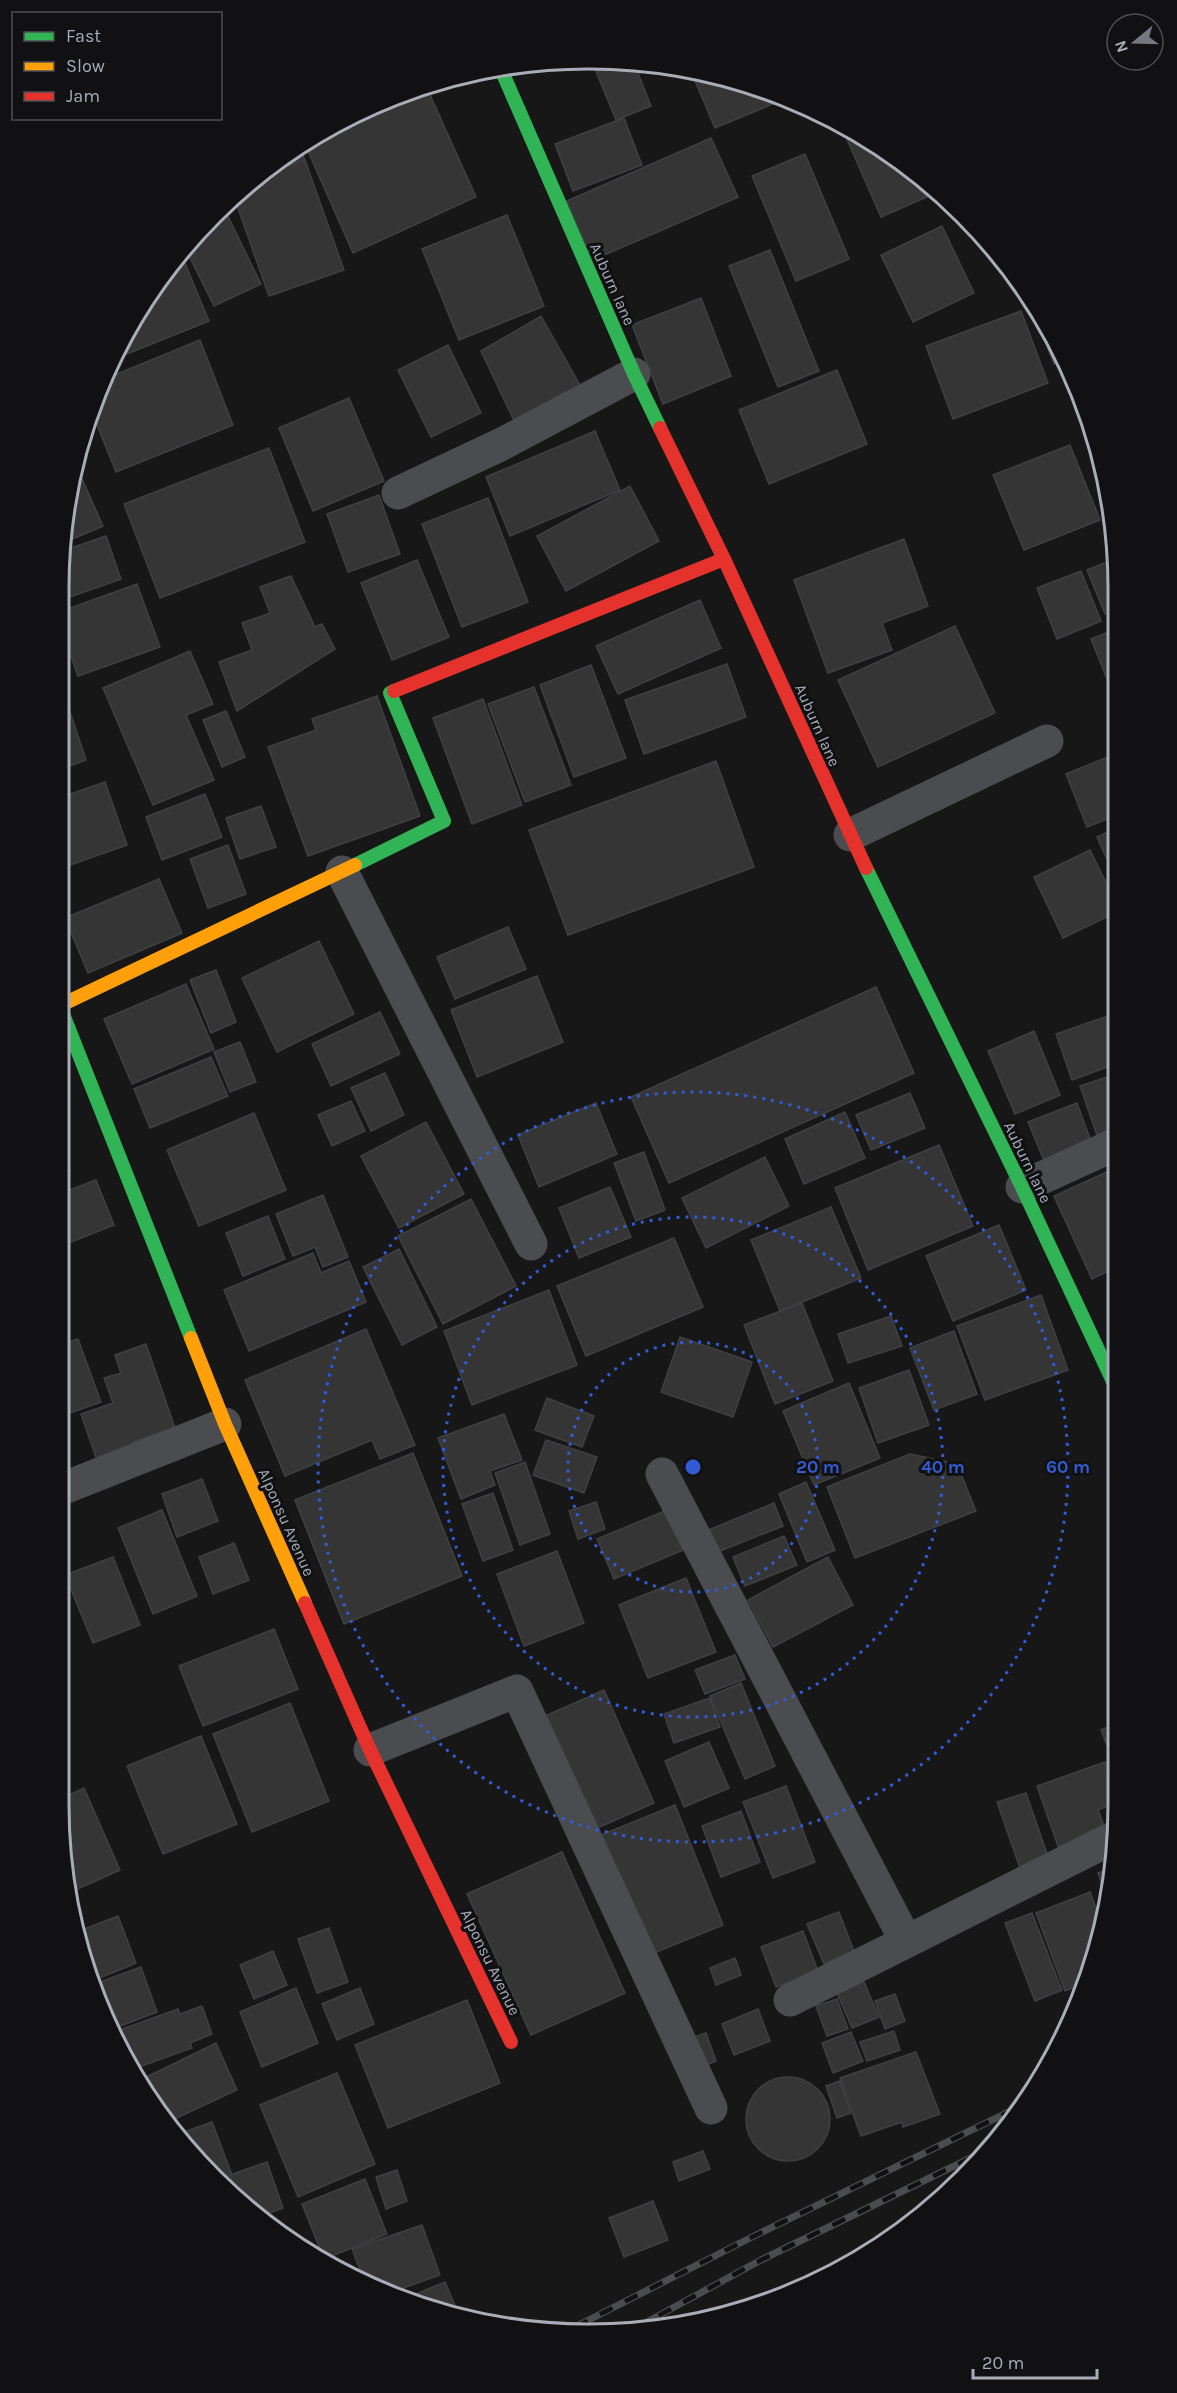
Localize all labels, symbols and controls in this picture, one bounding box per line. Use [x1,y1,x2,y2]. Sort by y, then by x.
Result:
legend [12,12,222,120]
north arrow [1105,12,1165,72]
text: Fast [66,25,101,47]
text: N [1110,38,1132,55]
text: Slow [66,55,105,77]
text: Jam [66,85,100,107]
street label: Auburn lane [586,240,639,328]
street label: Auburn lane [791,681,844,769]
street label: Auburn lane [1000,1118,1055,1206]
text: 20 m [796,1456,840,1478]
text: 40 m [921,1456,965,1478]
text: 60 m [1046,1456,1090,1478]
centre of rings [683,1457,703,1477]
street label: Alponsu Avenue [254,1465,319,1579]
street label: Alponsu Avenue [457,1906,525,2019]
scale bar [973,2342,1098,2380]
text: 20 m [982,2352,1024,2374]

